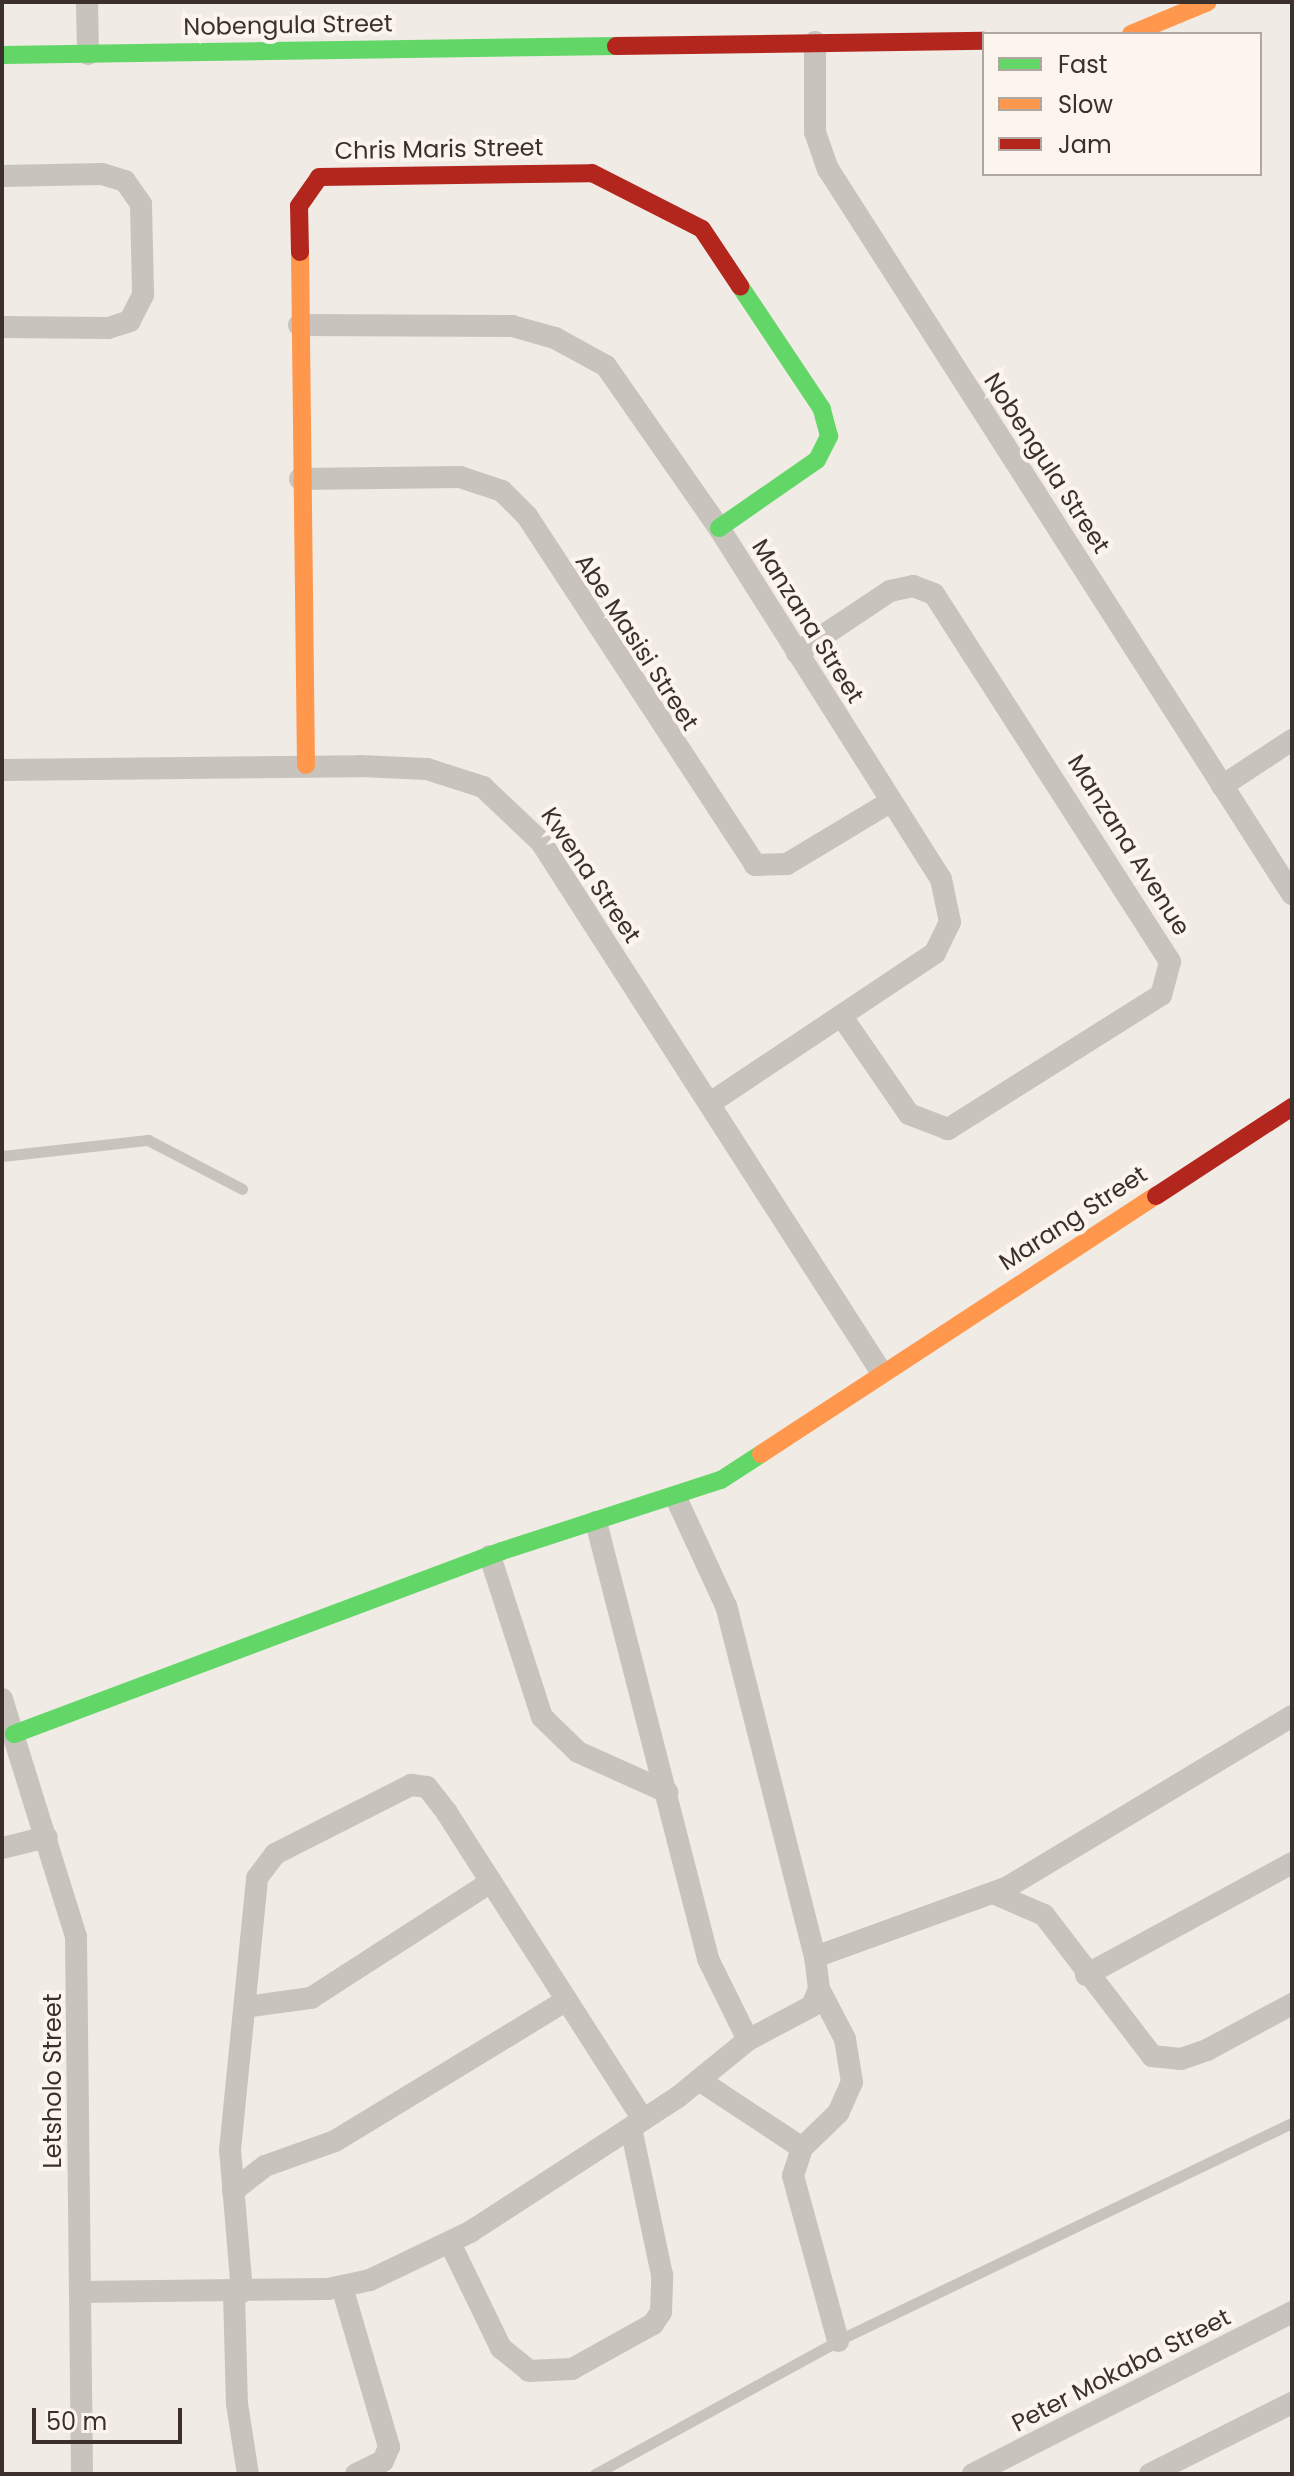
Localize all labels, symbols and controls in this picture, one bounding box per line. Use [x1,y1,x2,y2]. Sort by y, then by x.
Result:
street label: Nobengula Street [183,9,393,41]
legend [982,32,1262,176]
text: Fast [1058,48,1108,81]
text: Slow [1058,88,1113,121]
text: Jam [1058,128,1112,161]
street label: Chris Maris Street [334,133,544,165]
street label: Nobengula Street [978,367,1116,559]
street label: Manzana Street [746,534,870,708]
street label: Abe Masisi Street [569,549,705,735]
street label: Manzana Avenue [1062,749,1196,941]
street label: Kwena Street [535,802,647,948]
street label: Marang Street [994,1160,1152,1276]
street label: Letsholo Street [39,1993,67,2169]
street label: Peter Mokaba Street [1007,2302,1235,2438]
scale bar [36,2392,186,2442]
text: 50 m [46,2405,107,2438]

